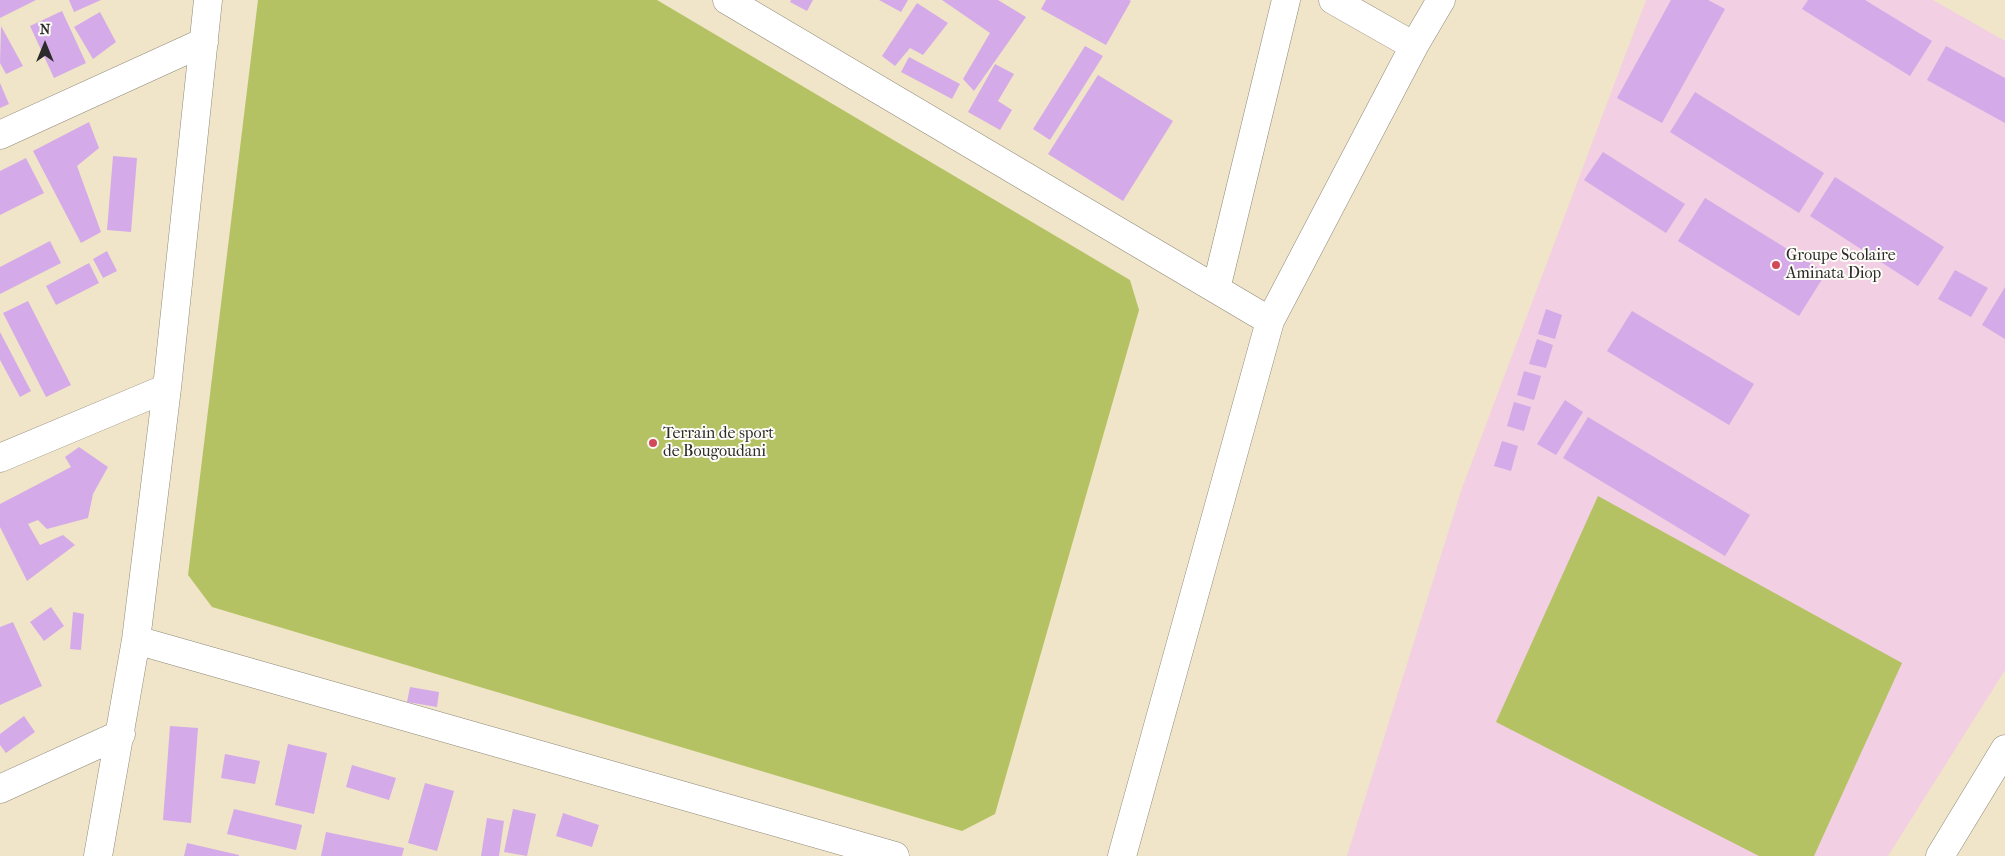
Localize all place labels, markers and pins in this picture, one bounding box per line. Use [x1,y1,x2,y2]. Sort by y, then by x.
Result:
place label: Groupe Scolaire Aminata Diop [1786,246,1896,284]
marker: Groupe Scolaire Aminata Diop [1770,259,1782,271]
place label: Terrain de sport de Bougoudani [663,424,774,462]
marker: Terrain de sport de Bougoudani [647,437,659,449]

